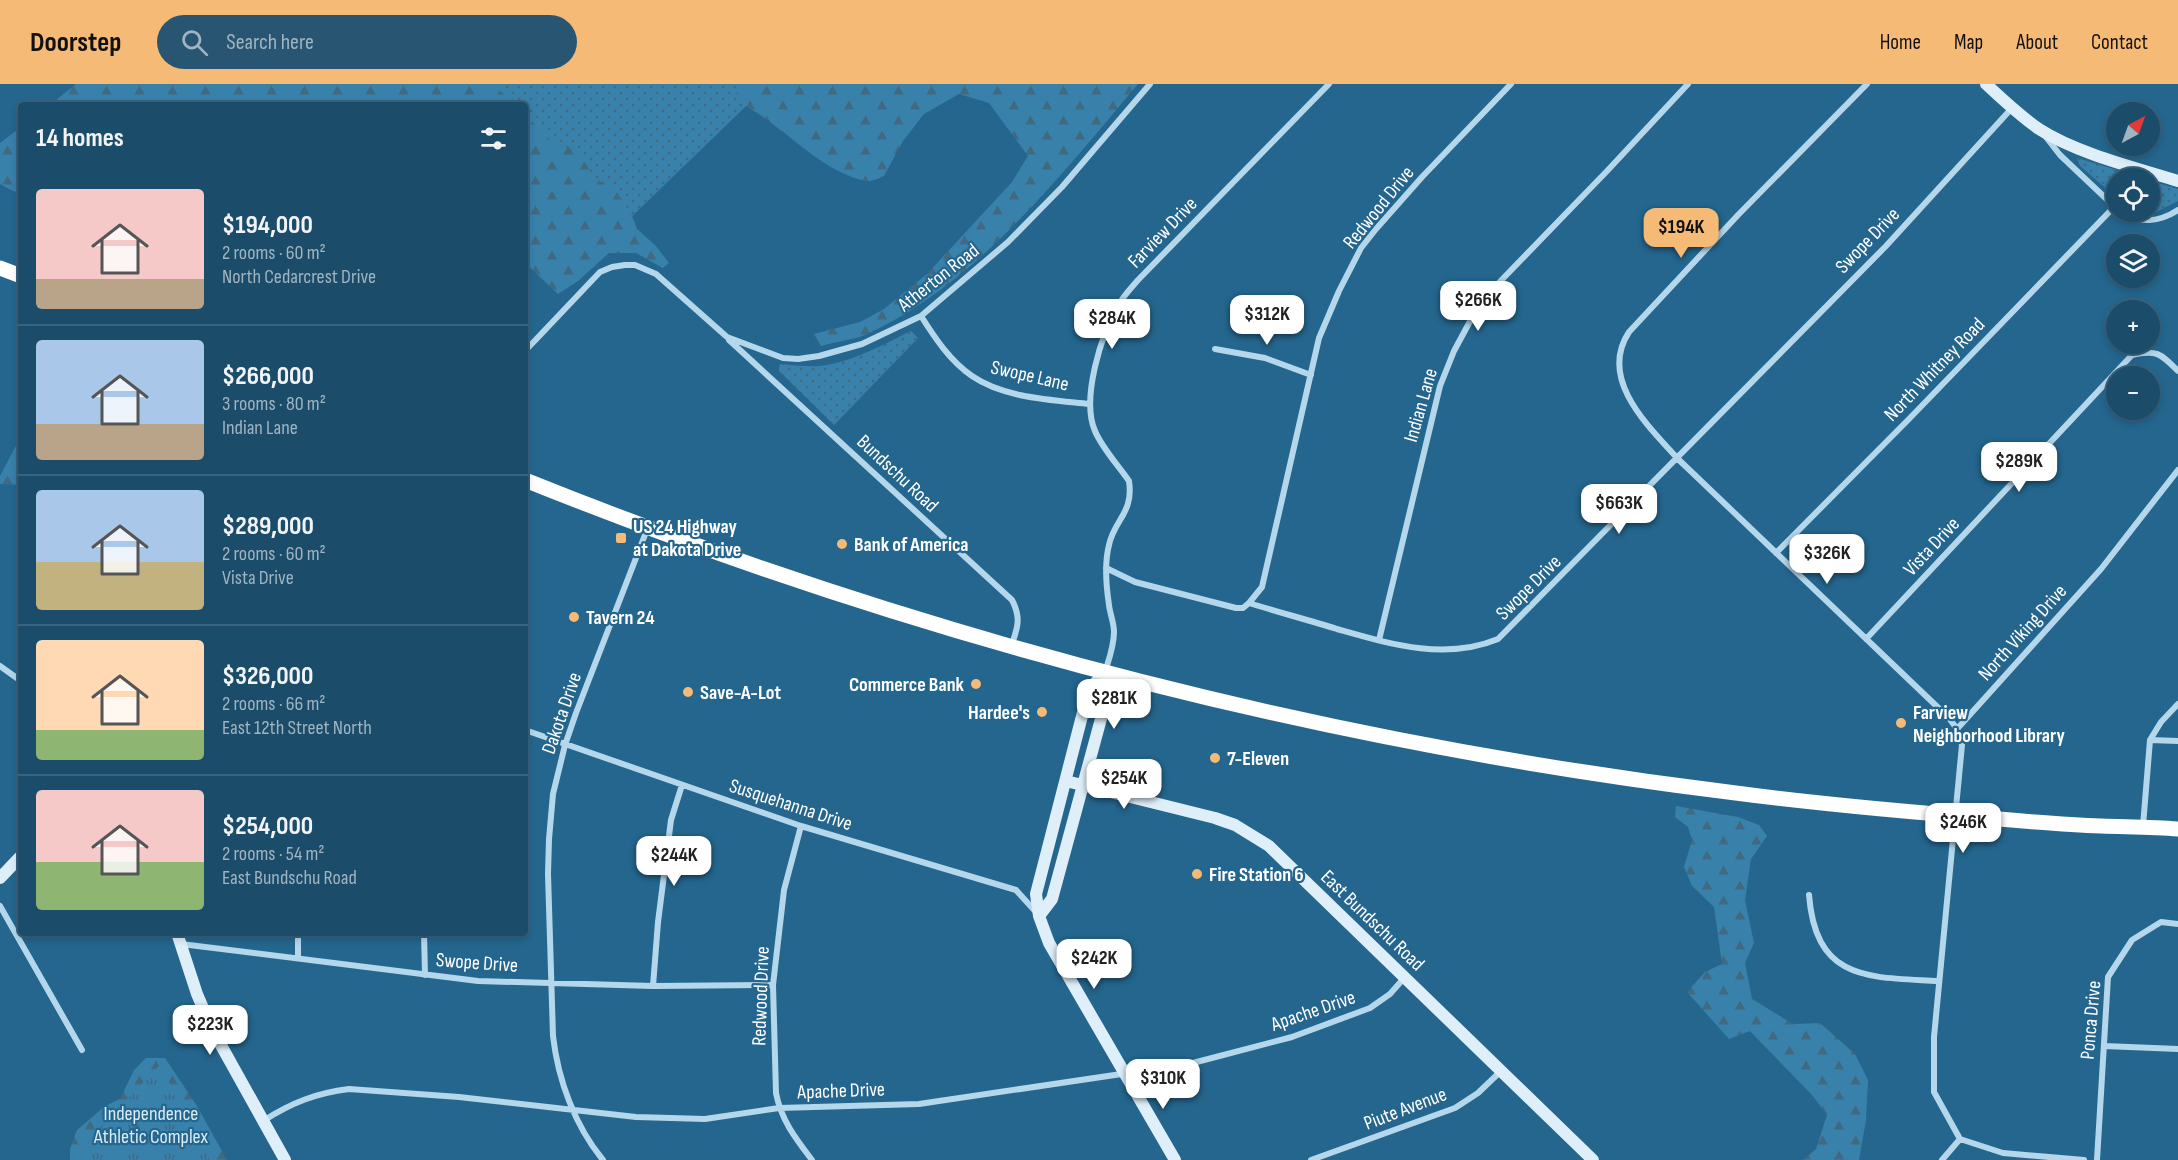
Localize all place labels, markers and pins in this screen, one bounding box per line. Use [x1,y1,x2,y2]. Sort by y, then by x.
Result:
pin: $194K [1639,208,1723,259]
pin: $266K [1436,281,1520,332]
pin: $312K [1225,295,1309,346]
pin: $284K [1070,299,1154,350]
pin: $289K [1977,442,2061,493]
pin: $663K [1577,484,1661,535]
place label: US 24 Highway at Dakota Drive [633,515,741,562]
marker: US 24 Highway at Dakota Drive [614,531,628,545]
place label: Bank of America [854,533,969,557]
pin: $326K [1785,534,1869,585]
marker: Bank of America [835,537,849,551]
place label: Tavern 24 [586,606,654,630]
marker: Tavern 24 [567,610,581,624]
place label: Commerce Bank [849,673,965,697]
marker: Commerce Bank [969,677,983,691]
pin: $281K [1072,679,1156,730]
place label: Save-A-Lot [700,681,781,705]
marker: Save-A-Lot [681,685,695,699]
place label: Hardee's [968,701,1030,725]
place label: Farview Neighborhood Library [1913,701,2065,748]
marker: Hardee's [1035,705,1049,719]
marker: Farview Neighborhood Library [1894,716,1908,730]
place label: 7-Eleven [1227,747,1289,771]
marker: 7-Eleven [1208,751,1222,765]
pin: $254K [1082,759,1166,810]
pin: $246K [1921,803,2005,854]
pin: $244K [632,836,716,887]
place label: Fire Station 6 [1209,863,1304,887]
marker: Fire Station 6 [1190,867,1204,881]
pin: $242K [1052,939,1136,990]
pin: $223K [168,1005,252,1056]
pin: $310K [1121,1059,1205,1110]

